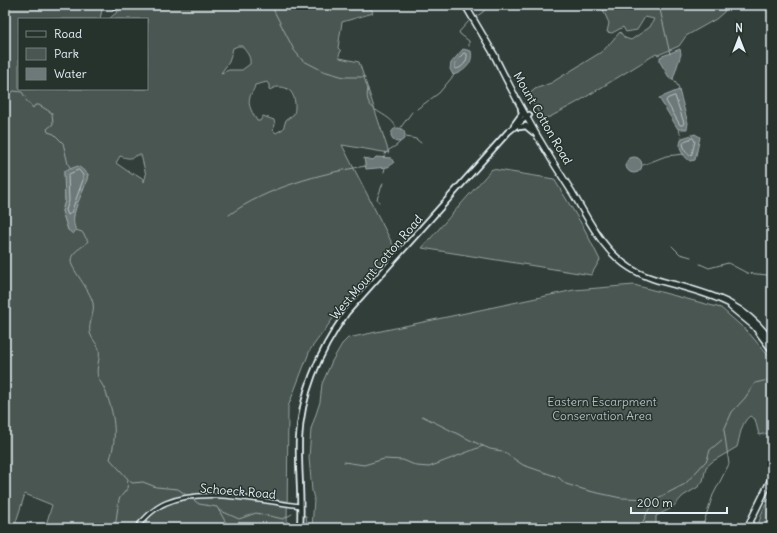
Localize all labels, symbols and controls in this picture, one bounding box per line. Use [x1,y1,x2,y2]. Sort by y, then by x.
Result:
legend [18,18,148,90]
north arrow [719,18,759,58]
text: N [735,21,743,35]
text: Road [54,26,82,41]
text: Park [54,46,79,61]
text: Water [54,66,87,81]
street label: Mount Cotton Road [510,69,576,167]
street label: West Mount Cotton Road [327,212,425,322]
park label: Eastern Escarpment Conservation Area [547,394,657,423]
street label: Schoeck Road [199,480,277,502]
scale bar [631,489,727,515]
text: 200 m [637,495,673,510]

